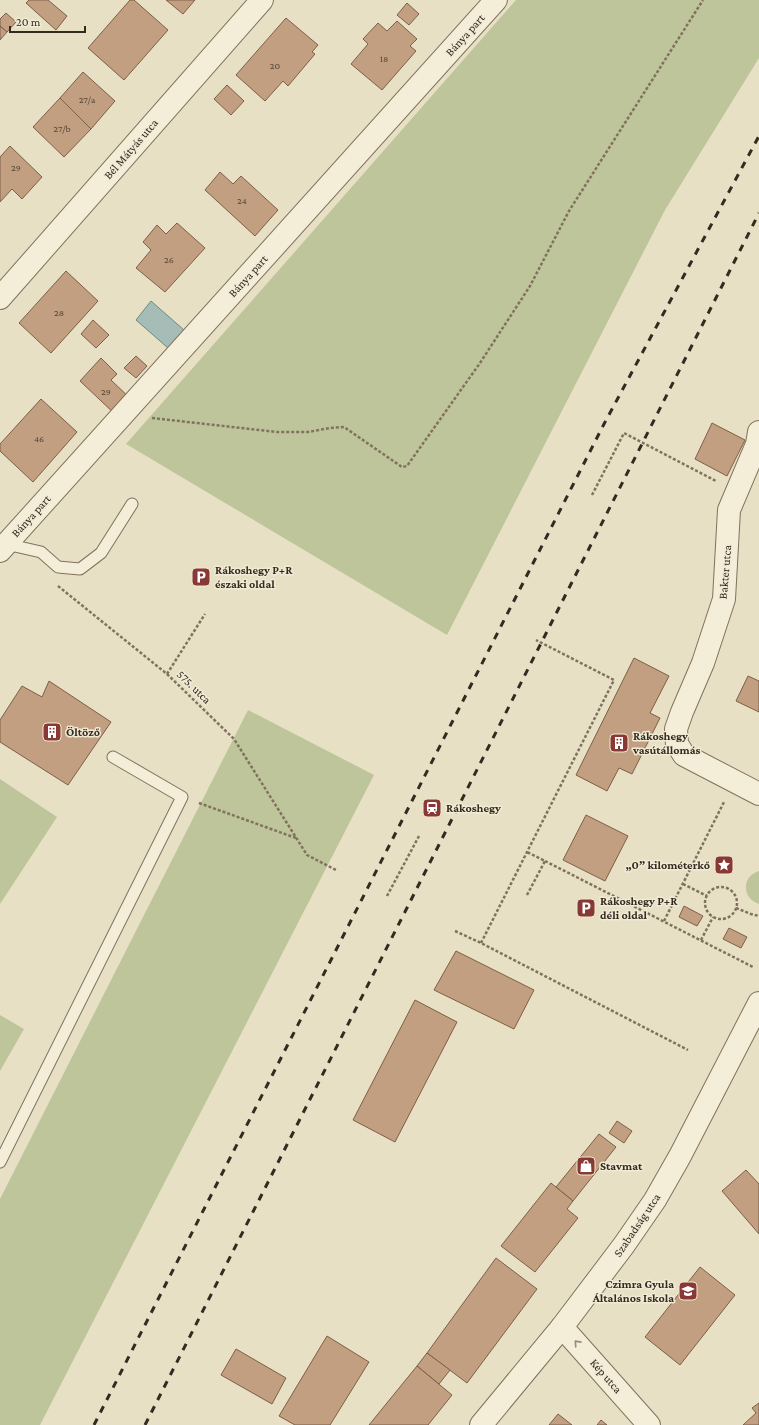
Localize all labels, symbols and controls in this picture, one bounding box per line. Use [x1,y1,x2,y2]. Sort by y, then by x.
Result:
scale bar [10,8,85,34]
street label: Bánya part [442,10,488,59]
text: 20 m [16,15,41,29]
house number: 18 [380,53,388,64]
house number: 20 [270,60,281,71]
house number: 27/a [79,94,96,105]
street label: Bél Mátyás utca [101,116,161,182]
house number: 27/b [53,123,71,134]
house number: 29 [11,162,21,173]
house number: 24 [237,195,247,206]
street label: Bánya part [225,251,271,300]
house number: 26 [164,254,174,265]
house number: 28 [54,307,64,318]
house number: 29 [101,386,111,397]
house number: 46 [34,433,44,444]
street label: Bánya part [8,491,54,540]
street label: Bakter utca [716,544,734,600]
place label: Rákoshegy P+R északi oldal [215,563,293,591]
parking icon: Rákoshegy P+R északi oldal [190,566,212,588]
street label: 575. utca [174,667,214,707]
building icon: Öltöző [41,721,63,743]
place label: Öltöző [66,725,100,739]
place label: Rákoshegy vasútállomás [632,729,701,757]
building icon: Rákoshegy vasútállomás [608,732,630,754]
station icon: Rákoshegy [421,797,443,819]
place label: Rákoshegy [446,801,501,815]
place icon: „0” kilométerkő [713,854,735,876]
place label: „0” kilométerkő [626,858,710,872]
place label: Rákoshegy P+R déli oldal [600,894,678,922]
parking icon: Rákoshegy P+R déli oldal [575,897,597,919]
shop icon: Stavmat [575,1155,597,1177]
place label: Stavmat [600,1159,643,1173]
street label: Szabadság utca [611,1190,664,1259]
place label: Czimra Gyula Általános Iskola [592,1277,674,1305]
school or university icon: Czimra Gyula Általános Iskola [677,1280,699,1302]
one-way arrow [574,1340,581,1348]
street label: Kép utca [587,1356,625,1397]

